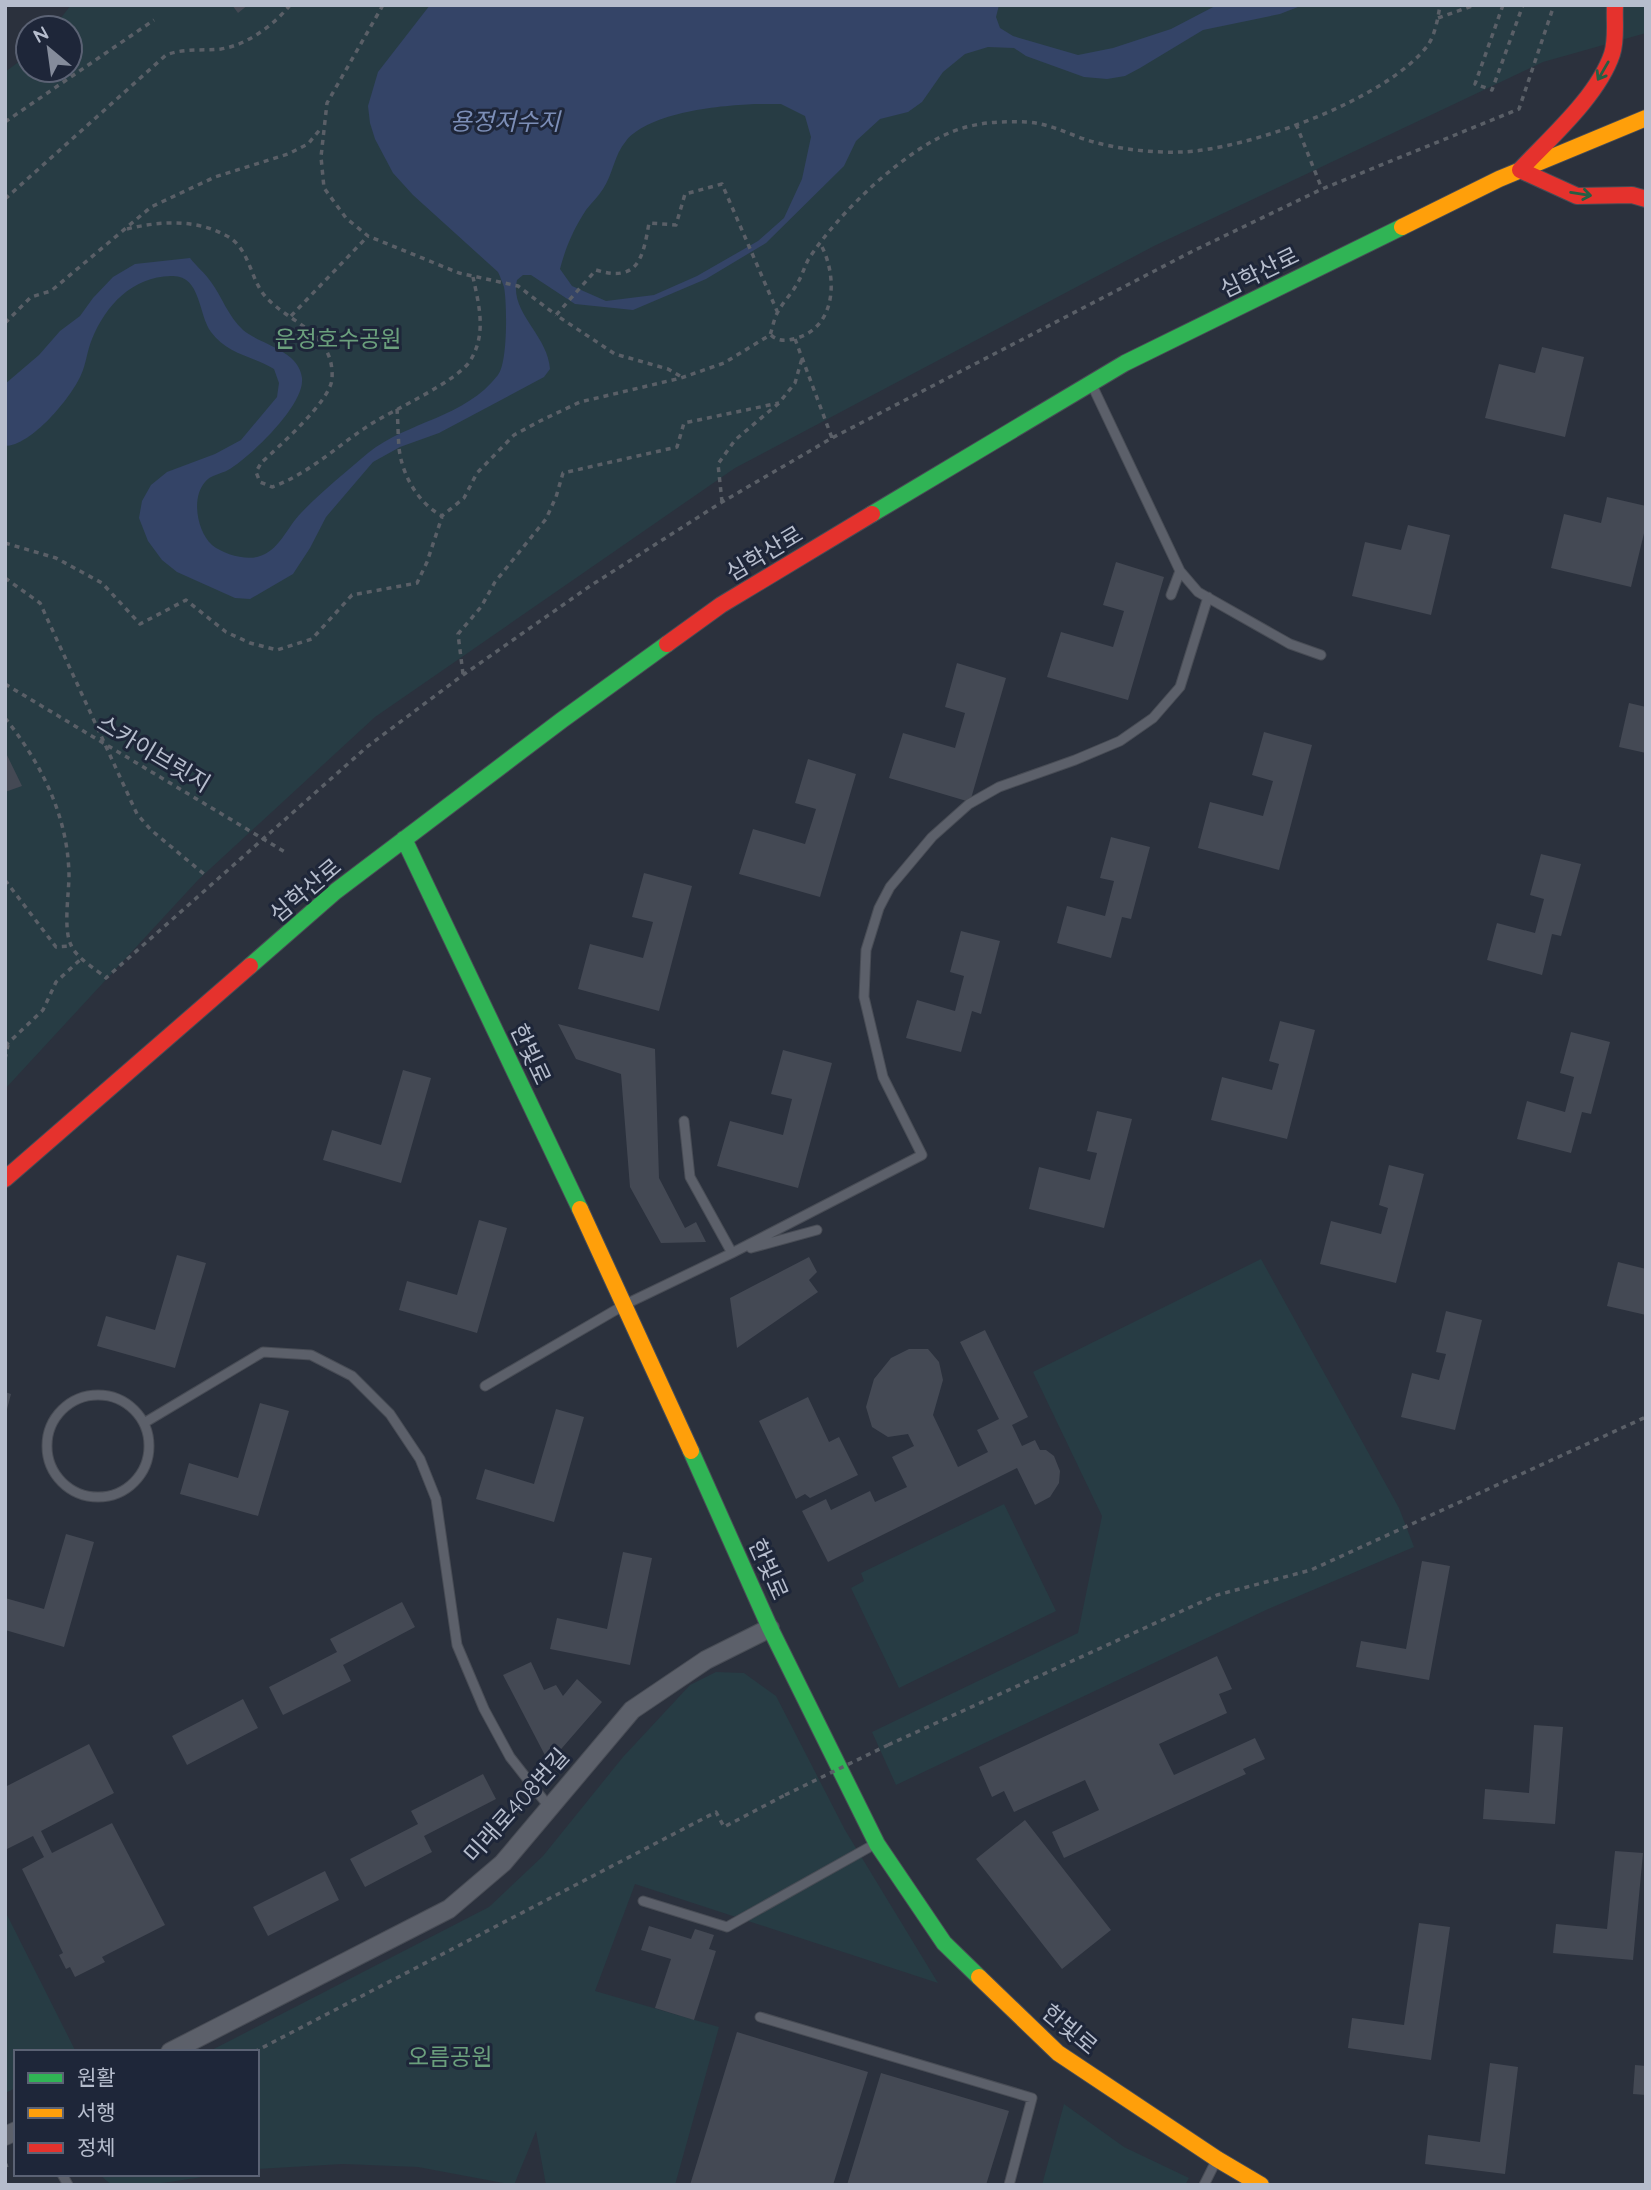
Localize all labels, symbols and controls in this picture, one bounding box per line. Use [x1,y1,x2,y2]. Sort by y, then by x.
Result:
north arrow [14,14,84,84]
text: N [29,20,53,48]
one-way arrow [1596,61,1610,81]
water label: 용정저수지 [450,106,562,136]
one-way arrow [1569,188,1592,201]
street label: 심학산로 [1215,240,1303,304]
park label: 운정호수공원 [275,324,401,353]
street label: 심학산로 [720,519,808,587]
street label: 스카이브릿지 [92,708,216,798]
street label: 심학산로 [263,852,347,928]
street label: 한빛로 [504,1019,558,1089]
street label: 한빛로 [743,1534,795,1604]
street label: 미래로408번길 [457,1742,575,1868]
street label: 한빛로 [1036,1997,1104,2061]
park label: 오름공원 [408,2042,492,2071]
legend [14,2050,259,2176]
text: 원활 [77,2064,116,2090]
text: 서행 [77,2099,116,2125]
text: 정체 [77,2134,116,2160]

